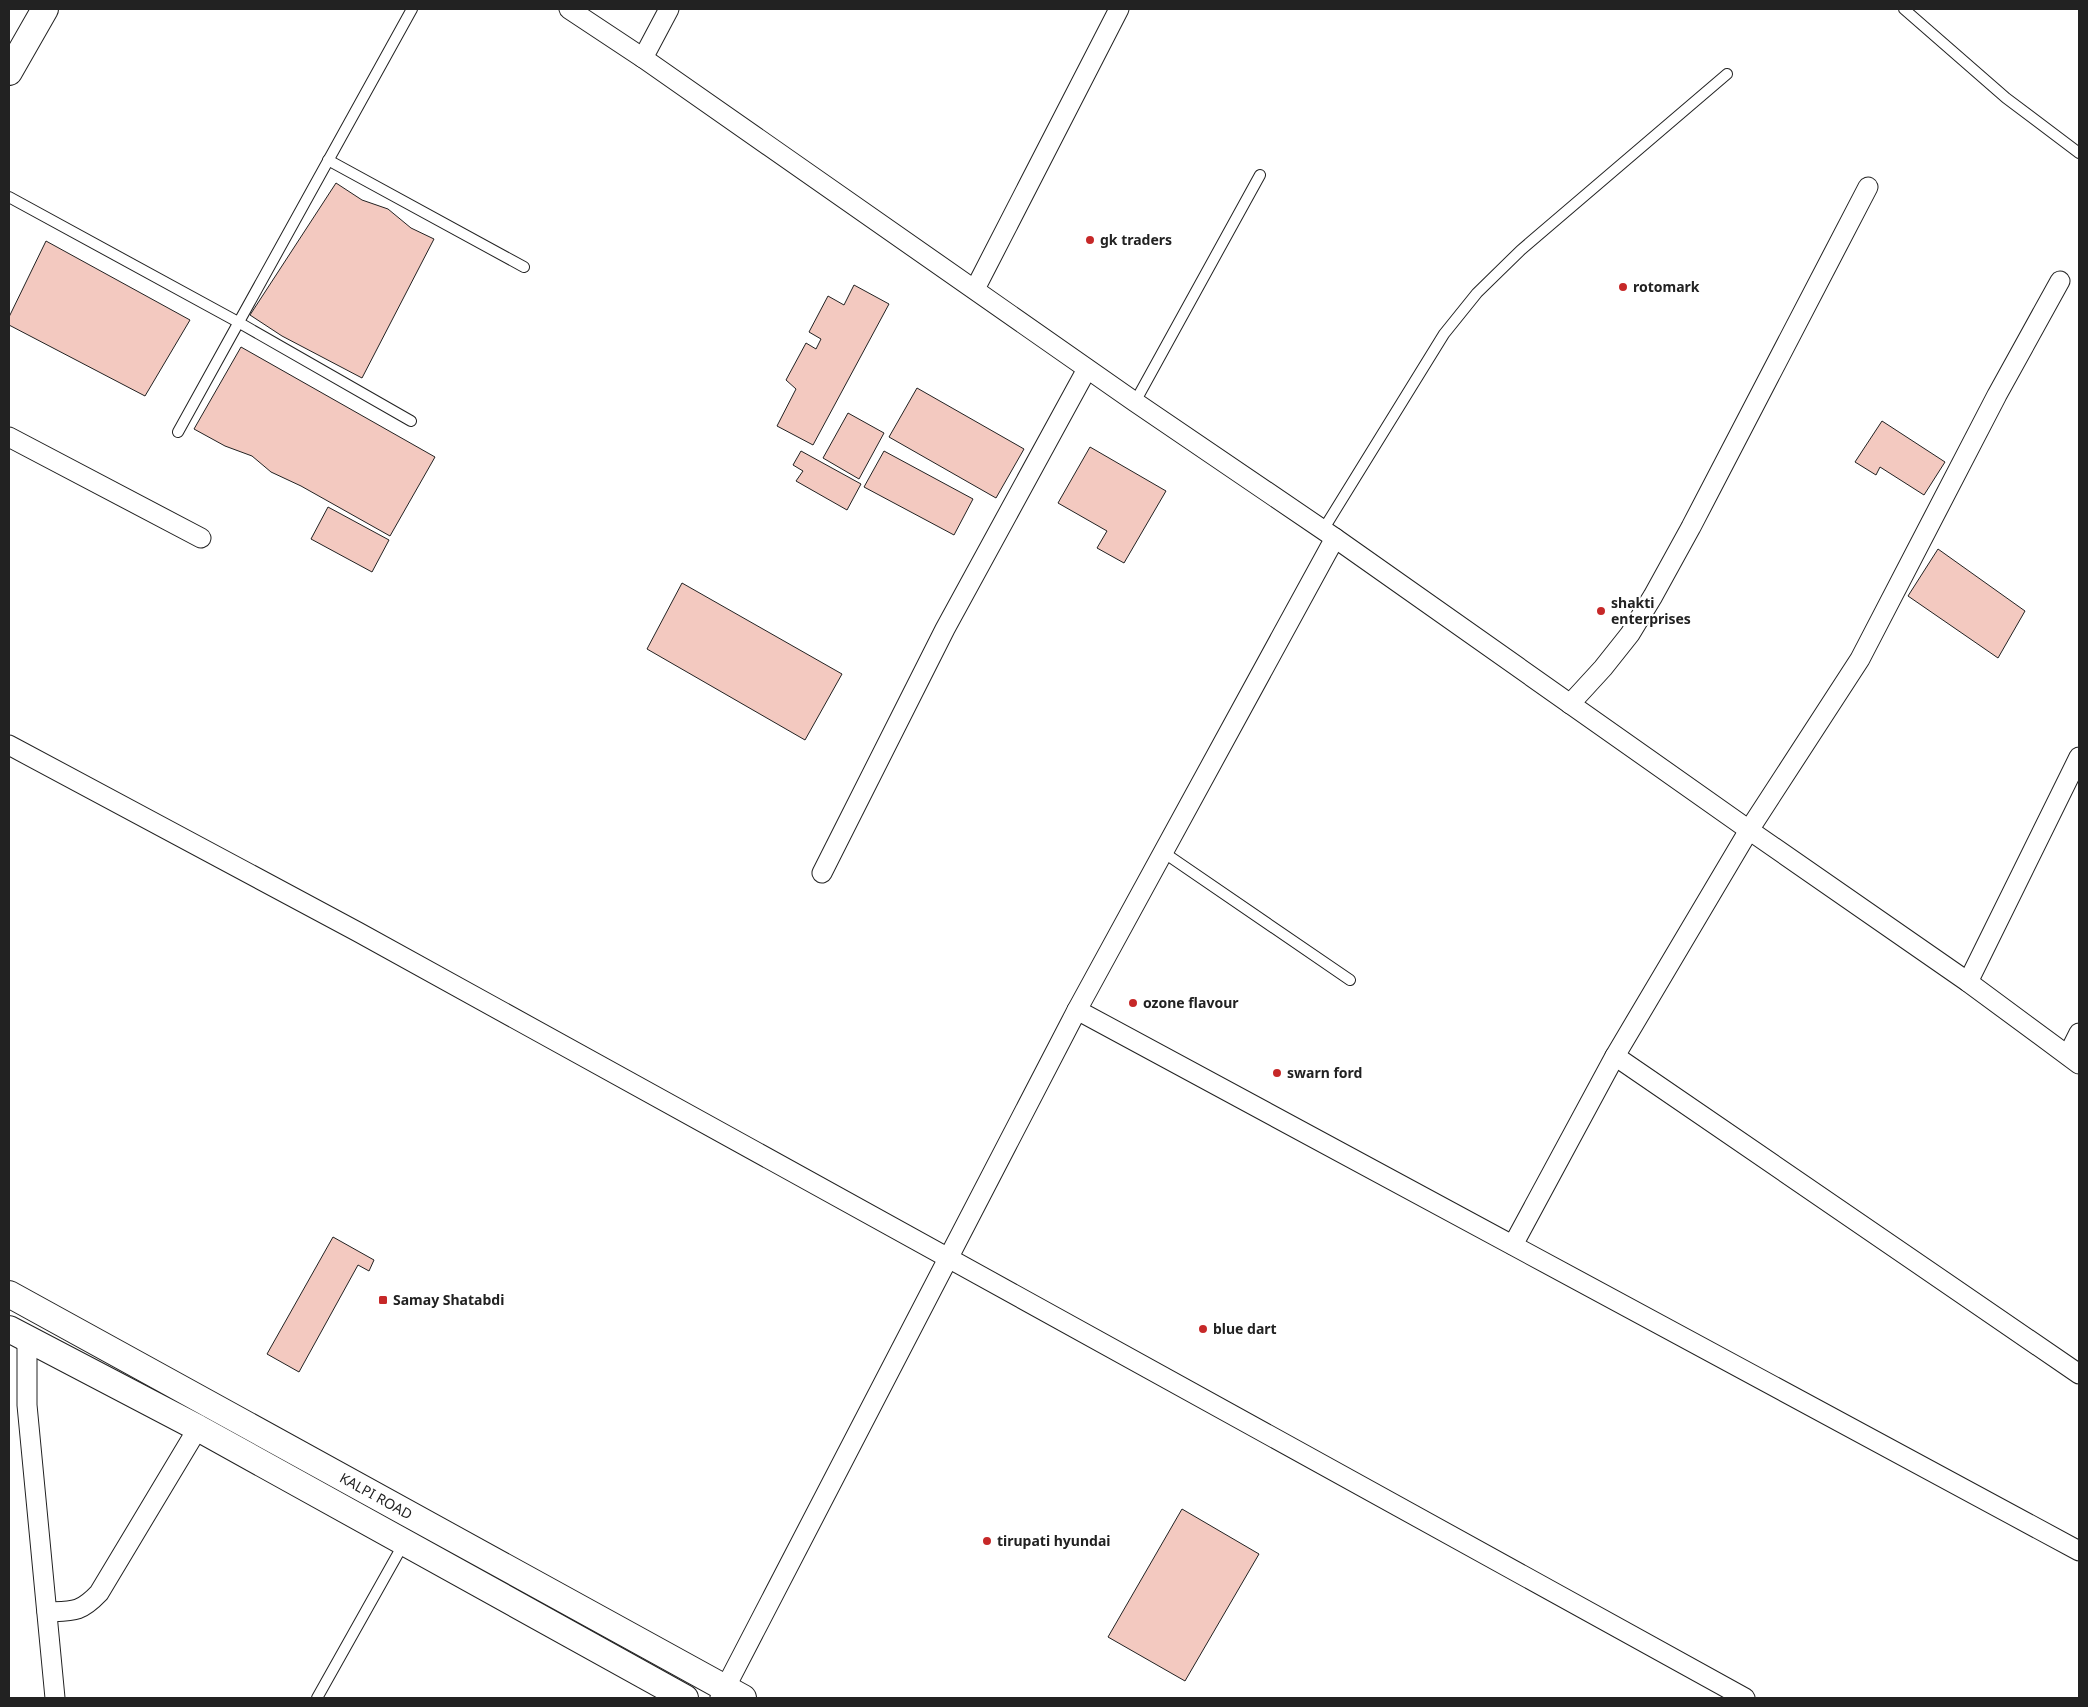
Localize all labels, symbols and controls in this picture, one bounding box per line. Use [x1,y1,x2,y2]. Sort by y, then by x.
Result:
place label: gk traders [1100,230,1172,249]
marker: gk traders [1084,234,1096,246]
place label: rotomark [1633,277,1700,296]
marker: rotomark [1617,281,1629,293]
place label: shakti enterprises [1611,593,1691,628]
marker: shakti enterprises [1595,605,1607,617]
place label: ozone flavour [1143,993,1239,1012]
marker: ozone flavour [1127,997,1139,1009]
place label: swarn ford [1287,1063,1362,1082]
marker: swarn ford [1271,1067,1283,1079]
place label: Samay Shatabdi [393,1290,504,1309]
marker: Samay Shatabdi [377,1294,389,1306]
place label: blue dart [1213,1319,1277,1338]
marker: blue dart [1197,1323,1209,1335]
street label: KALPI ROAD [337,1468,416,1523]
place label: tirupati hyundai [997,1531,1110,1550]
marker: tirupati hyundai [981,1535,993,1547]

